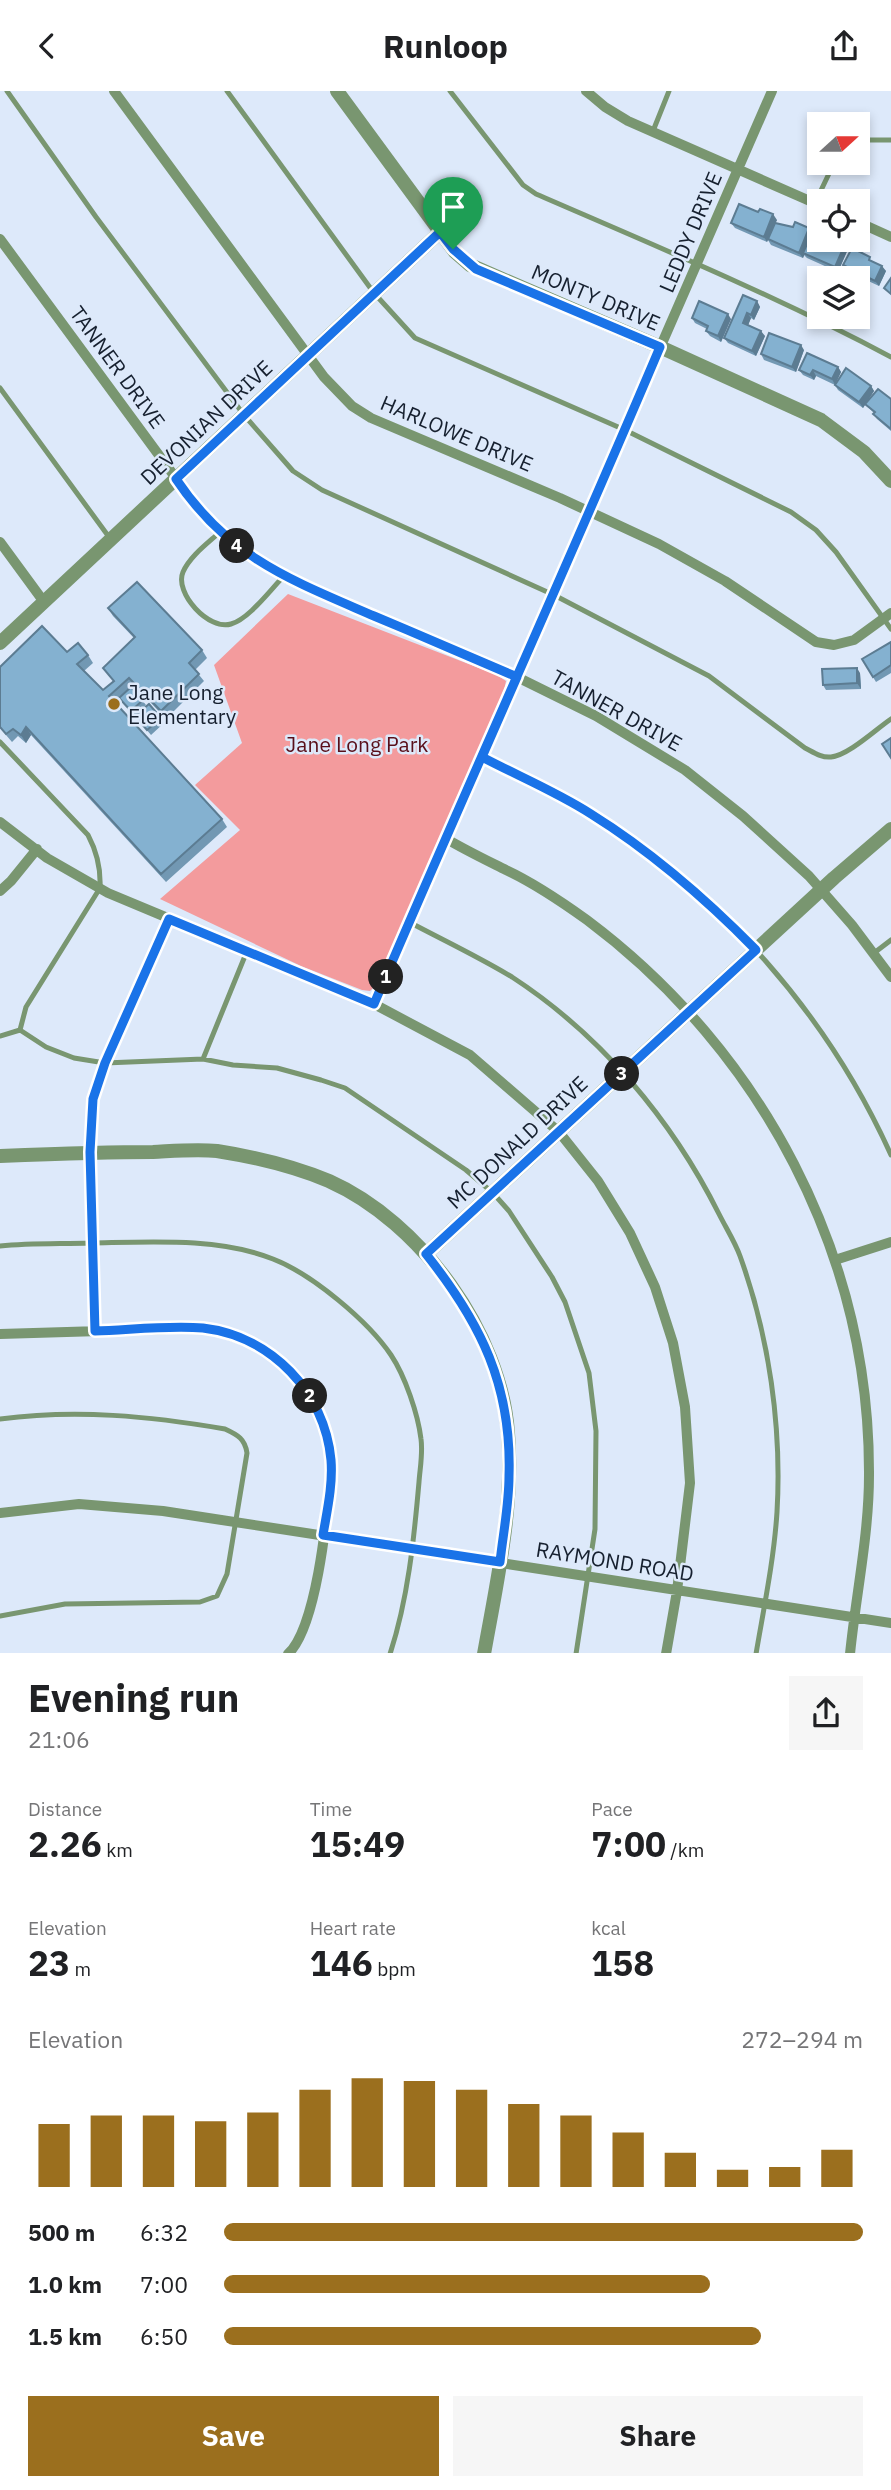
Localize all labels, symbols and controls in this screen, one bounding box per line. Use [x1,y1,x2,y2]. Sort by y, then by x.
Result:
text: Runloop [383,25,508,67]
icon: back [28,27,66,65]
icon: share [825,27,863,65]
north arrow [807,112,870,175]
map controls [807,112,870,329]
street label: LEDDY DRIVE [652,167,728,297]
pin [423,177,483,249]
icon: arrive [434,188,472,226]
button: locate [807,189,870,252]
street label: MONTY DRIVE [527,257,665,337]
button: layers [807,266,870,329]
street label: TANNER DRIVE [64,300,172,434]
street label: DEVONIAN DRIVE [134,353,278,491]
street label: HARLOWE DRIVE [376,388,538,478]
pin: 4 [219,529,254,563]
text: 4 [231,533,242,557]
street label: TANNER DRIVE [547,663,687,757]
place label: Jane Long Elementary [128,678,237,730]
marker: Jane Long Elementary [106,696,122,712]
park label: Jane Long Park [286,730,428,758]
pin: 1 [368,959,404,994]
text: 1 [380,964,391,988]
pin: 3 [604,1056,640,1091]
text: 3 [616,1061,627,1085]
street label: MC DONALD DRIVE [441,1069,593,1215]
pin: 2 [292,1379,328,1413]
text: 2 [304,1383,315,1407]
street label: RAYMOND ROAD [534,1535,696,1587]
text: Evening run [28,1673,239,1722]
button: share [789,1676,863,1750]
text: 21:06 [28,1724,90,1754]
text: Distance [28,1797,102,1821]
text: Time [310,1797,352,1821]
text: Pace [591,1797,633,1821]
text: 2.26 [28,1821,102,1867]
text: 15:49 [310,1821,405,1867]
text: 7:00 [591,1821,666,1867]
text: km [102,1838,133,1862]
text: /km [666,1838,704,1862]
text: Elevation [28,1916,107,1940]
text: Heart rate [310,1916,396,1940]
text: kcal [591,1916,626,1940]
text: 23 [28,1940,70,1986]
text: 146 [310,1940,373,1986]
text: 158 [591,1940,654,1986]
text: m [70,1957,91,1981]
text: bpm [373,1957,416,1981]
text: Elevation [28,2024,123,2054]
text: 272–294 m [741,2024,863,2054]
text: 500 m [28,2217,95,2247]
text: 6:32 [140,2217,188,2247]
text: 1.0 km [28,2269,102,2299]
text: 7:00 [140,2269,188,2299]
text: 1.5 km [28,2321,102,2351]
text: 6:50 [140,2321,188,2351]
button: Save [28,2396,439,2476]
button: Share [453,2396,863,2476]

